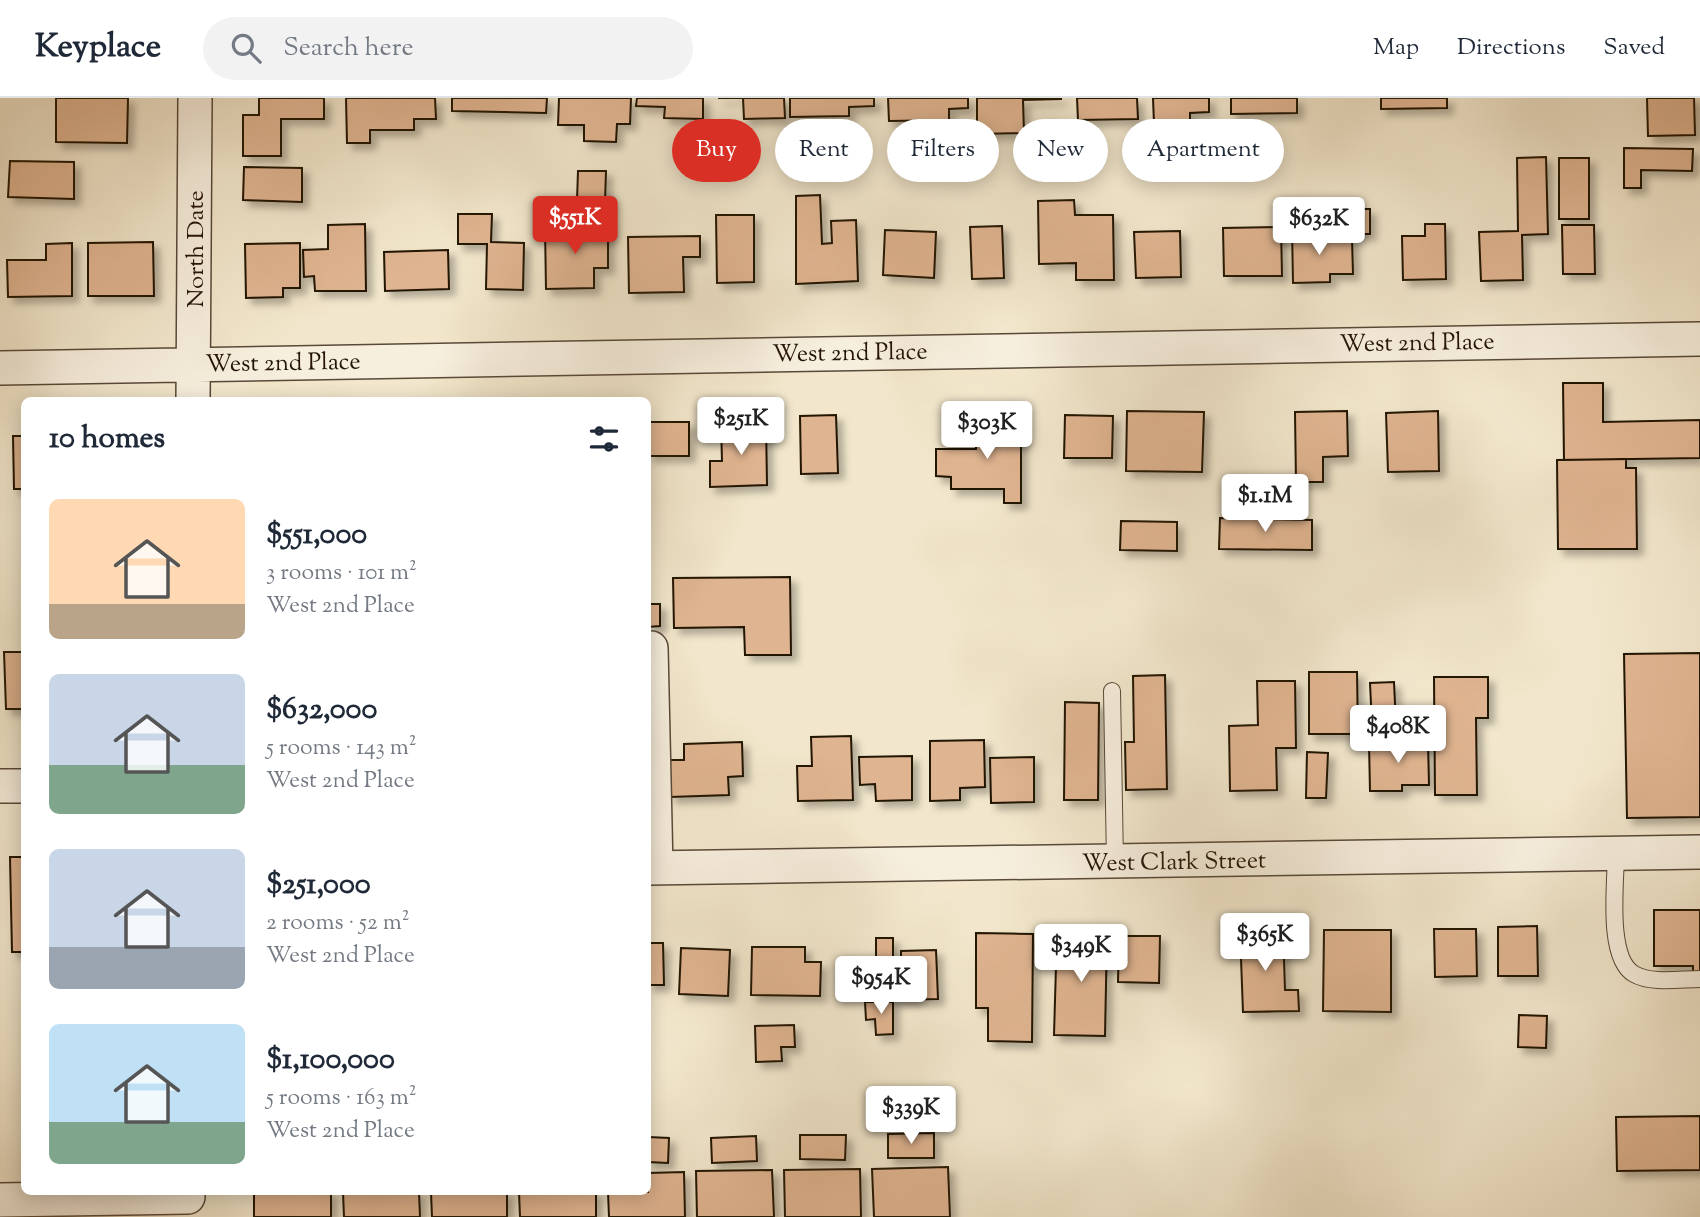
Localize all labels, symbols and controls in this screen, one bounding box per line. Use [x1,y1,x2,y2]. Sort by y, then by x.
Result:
search box [203,17,693,80]
text: Keyplace [35,24,161,72]
icon: search [227,29,265,67]
text: Search here [283,30,414,67]
text: Map [1373,31,1419,65]
text: Directions [1457,31,1565,65]
text: Saved [1603,31,1665,65]
chip: Buy [672,119,761,182]
chip: Rent [775,119,873,182]
chip: Filters [887,119,999,182]
chip: New [1013,119,1108,182]
chip: Apartment [1122,119,1284,182]
street label: North Date [180,190,214,308]
pin: $551K [526,197,624,256]
pin: $632K [1270,198,1368,257]
text: $551K [549,202,601,235]
text: $632K [1289,203,1349,236]
street label: West 2nd Place [1339,326,1495,362]
street label: West 2nd Place [772,336,928,372]
street label: West 2nd Place [205,346,361,382]
pin: $251K [692,398,790,457]
pin: $303K [938,402,1036,461]
text: $251K [713,403,769,436]
text: $303K [957,407,1017,440]
text: 10 homes [49,418,165,461]
icon: filters [585,420,623,458]
pin: $1.1M [1216,474,1314,534]
text: $1.1M [1238,480,1292,513]
text: $551,000 [266,514,367,557]
icon: home [105,527,189,611]
text: 3 rooms · 101 m² [266,557,417,590]
text: West 2nd Place [266,590,415,623]
text: $632,000 [266,689,377,732]
icon: home [105,702,189,786]
pin: $408K [1349,706,1447,765]
text: $408K [1366,711,1430,744]
text: 5 rooms · 143 m² [266,732,417,765]
text: West 2nd Place [266,765,415,798]
street label: West Clark Street [1082,844,1266,882]
text: $251,000 [266,864,371,907]
icon: home [105,877,189,961]
text: 2 rooms · 52 m² [266,907,409,940]
pin: $365K [1216,914,1314,973]
text: $365K [1236,919,1294,952]
pin: $349K [1032,924,1130,984]
text: $349K [1051,930,1111,963]
text: West 2nd Place [266,940,415,973]
pin: $954K [832,956,930,1016]
text: $954K [851,962,911,995]
text: $1,100,000 [266,1039,395,1082]
icon: home [105,1052,189,1136]
text: 5 rooms · 163 m² [266,1082,416,1115]
pin: $339K [862,1086,960,1146]
text: $339K [882,1092,940,1125]
text: West 2nd Place [266,1115,415,1148]

